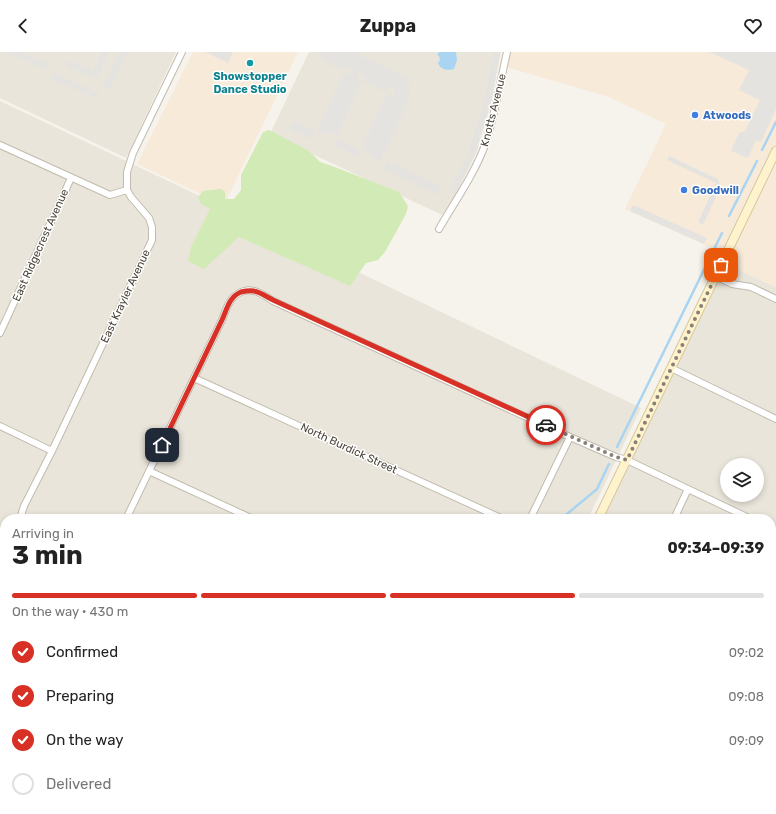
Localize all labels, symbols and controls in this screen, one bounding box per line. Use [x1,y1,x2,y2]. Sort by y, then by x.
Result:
icon: back [12,15,34,37]
text: Zuppa [360,15,416,37]
icon: heart [742,15,764,37]
marker: Showstopper Dance Studio [245,58,255,68]
place label: Showstopper Dance Studio [213,70,287,96]
street label: Knotts Avenue [478,72,509,148]
place label: Atwoods [703,109,751,122]
marker: Atwoods [690,110,700,120]
place label: Goodwill [692,184,739,197]
marker: Goodwill [679,185,689,195]
street label: East Ridgecrest Avenue [10,187,71,303]
street label: East Krayler Avenue [98,247,153,345]
pin [704,248,738,282]
icon: bag [710,254,732,276]
courier [526,405,566,445]
icon: car [535,414,557,436]
street label: North Burdick Street [298,420,400,477]
pin [145,428,179,462]
icon: home [151,434,173,456]
map controls [720,458,764,502]
button: layers [720,458,764,502]
text: Arriving in [12,526,74,541]
text: 09:34–09:39 [667,539,764,557]
text: 3 min [12,540,83,571]
text: On the way · 430 m [12,604,128,619]
icon: check [12,641,34,663]
text: Confirmed [46,643,118,661]
text: 09:02 [729,645,764,660]
icon: check [12,685,34,707]
text: Preparing [46,687,114,705]
text: 09:08 [728,689,764,704]
icon: check [12,729,34,751]
text: On the way [46,731,124,749]
text: 09:09 [729,733,764,748]
text: Delivered [46,775,111,793]

